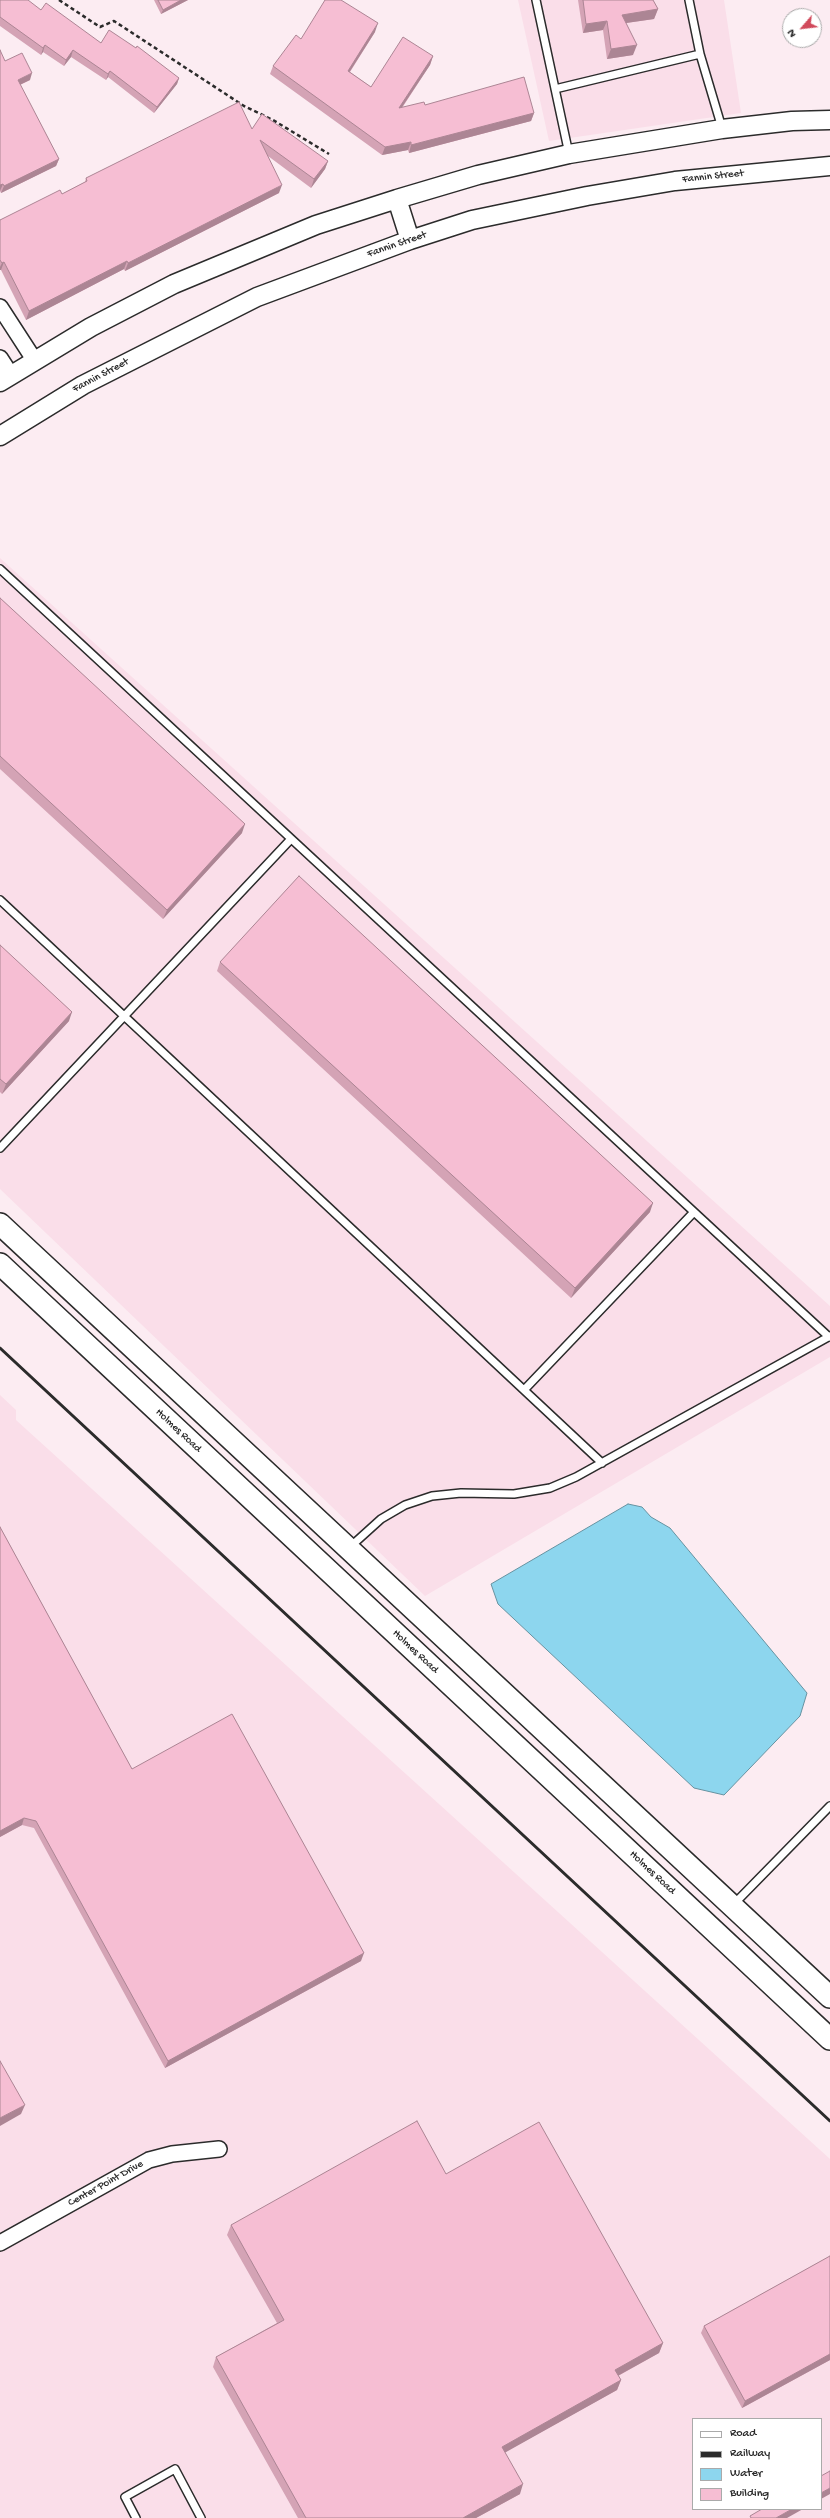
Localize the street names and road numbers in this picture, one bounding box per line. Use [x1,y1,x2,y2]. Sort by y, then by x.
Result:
street label: Fannin Street [682,167,744,187]
street label: Fannin Street [366,229,428,261]
street label: Fannin Street [71,356,131,396]
street label: Holmes Road [152,1406,204,1456]
street label: Holmes Road [389,1627,441,1677]
street label: Holmes Road [626,1848,678,1898]
street label: Center Point Drive [66,2158,146,2210]

